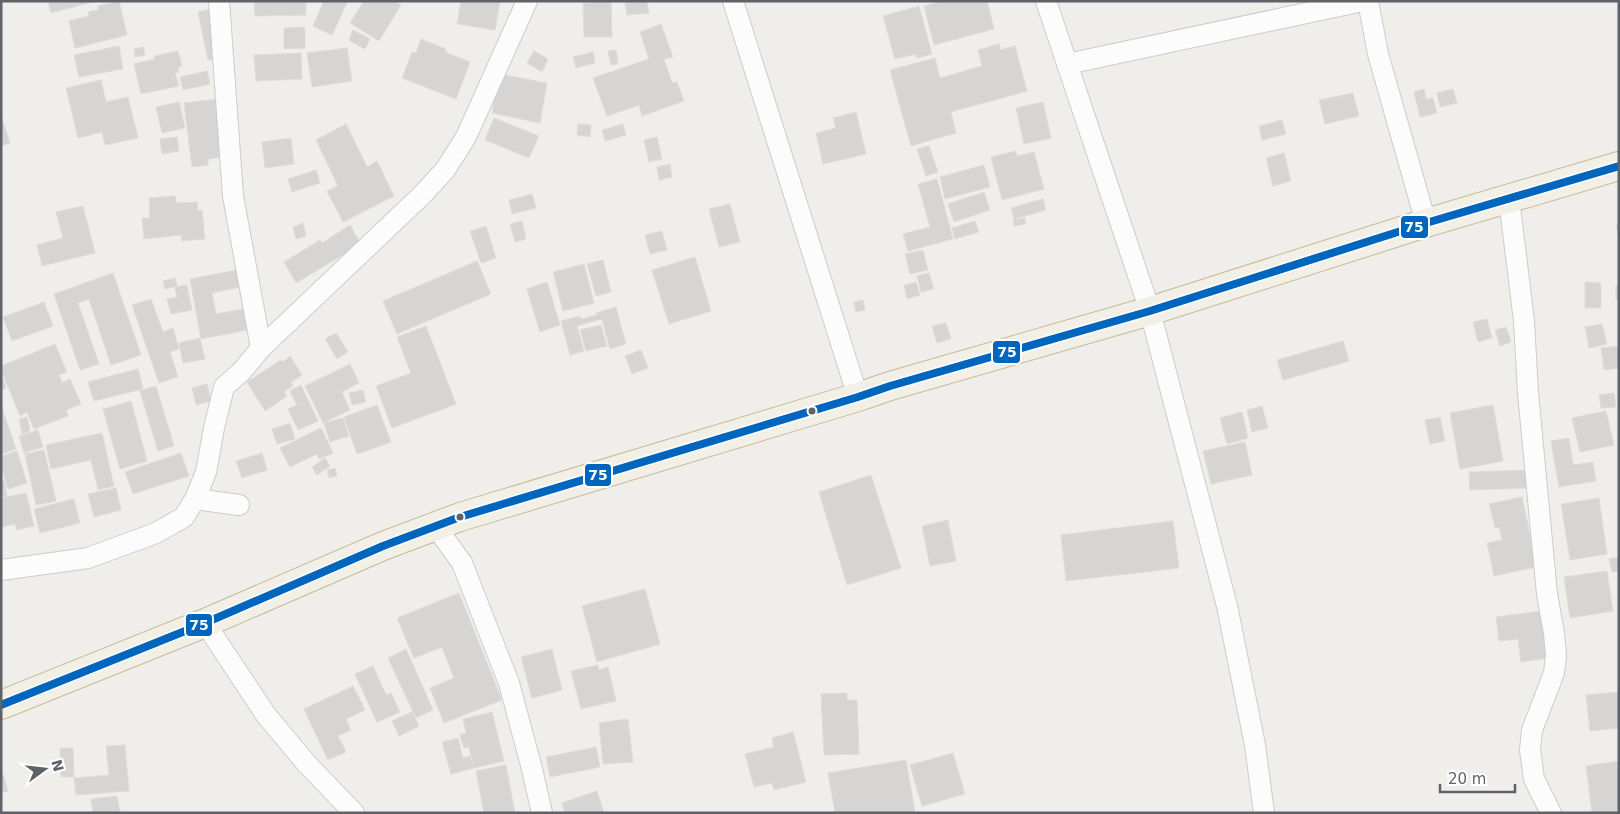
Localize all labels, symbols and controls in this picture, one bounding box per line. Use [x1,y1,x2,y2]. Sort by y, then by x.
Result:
line badge: 75 [1400,215,1429,239]
text: 75 [1404,219,1424,235]
line badge: 75 [992,340,1021,364]
text: 75 [997,344,1017,360]
unlabelled marker [807,406,817,416]
line badge: 75 [584,463,612,487]
text: 75 [588,467,608,483]
unlabelled marker [455,512,465,522]
line badge: 75 [185,613,213,637]
text: 75 [189,617,209,633]
north arrow [20,744,70,794]
text: N [48,758,67,773]
scale bar [1440,762,1515,794]
text: 20 m [1448,770,1486,788]

